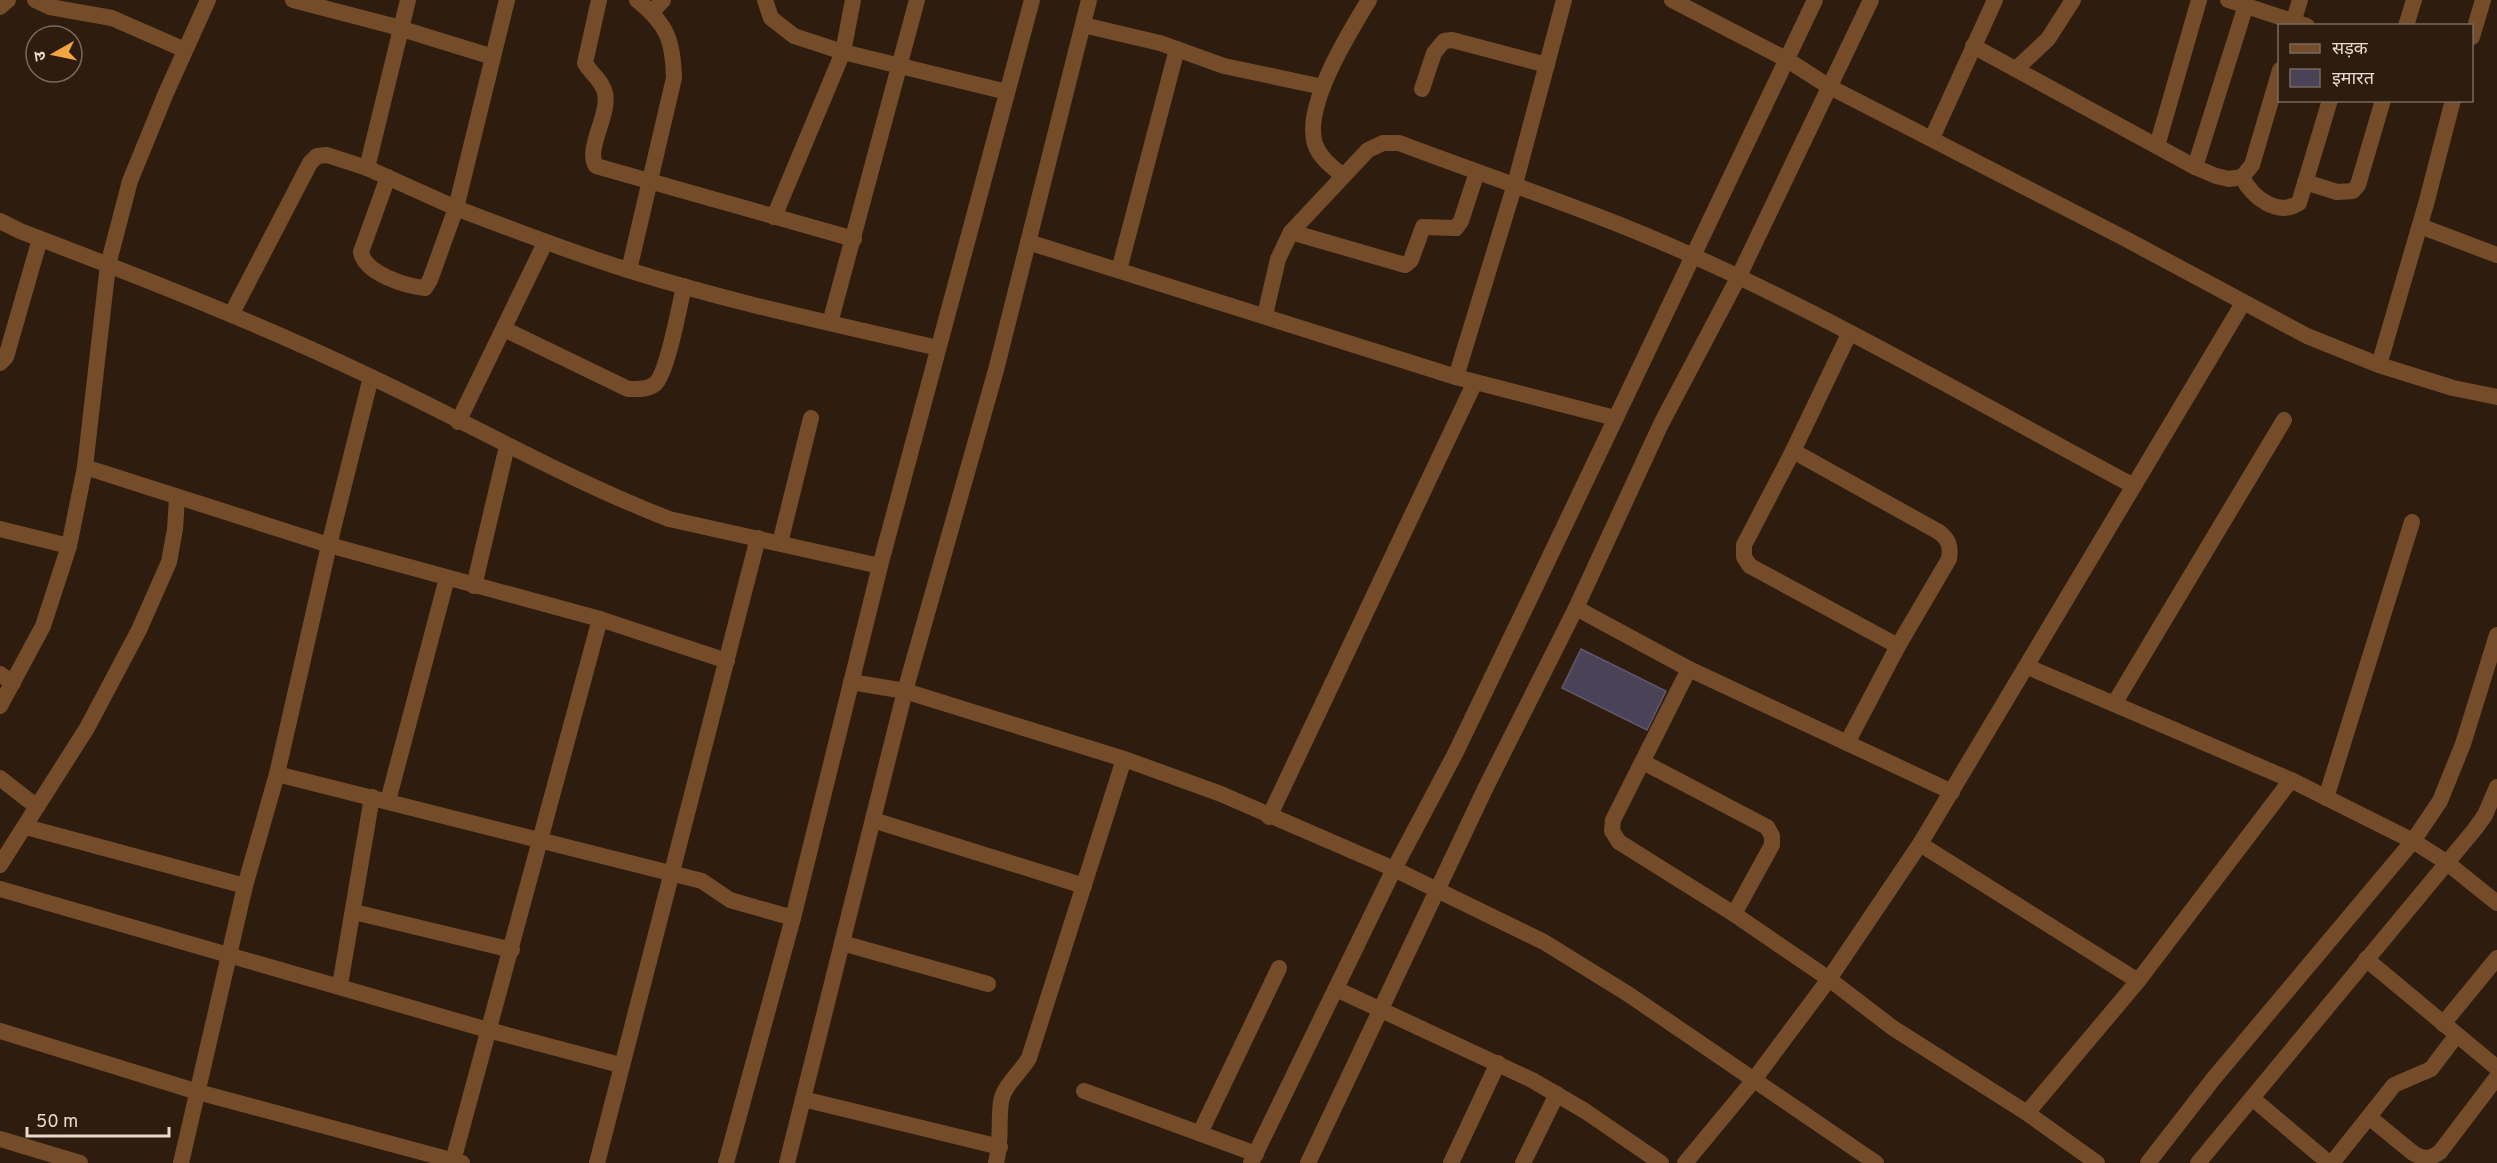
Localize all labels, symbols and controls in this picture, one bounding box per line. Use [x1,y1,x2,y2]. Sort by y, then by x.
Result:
north arrow [24,24,84,84]
legend [2278,24,2473,102]
text: सड़क [2332,38,2369,61]
text: उ [30,49,52,62]
text: इमारत [2332,68,2375,91]
scale bar [27,1100,170,1138]
text: 50 m [36,1111,78,1134]

